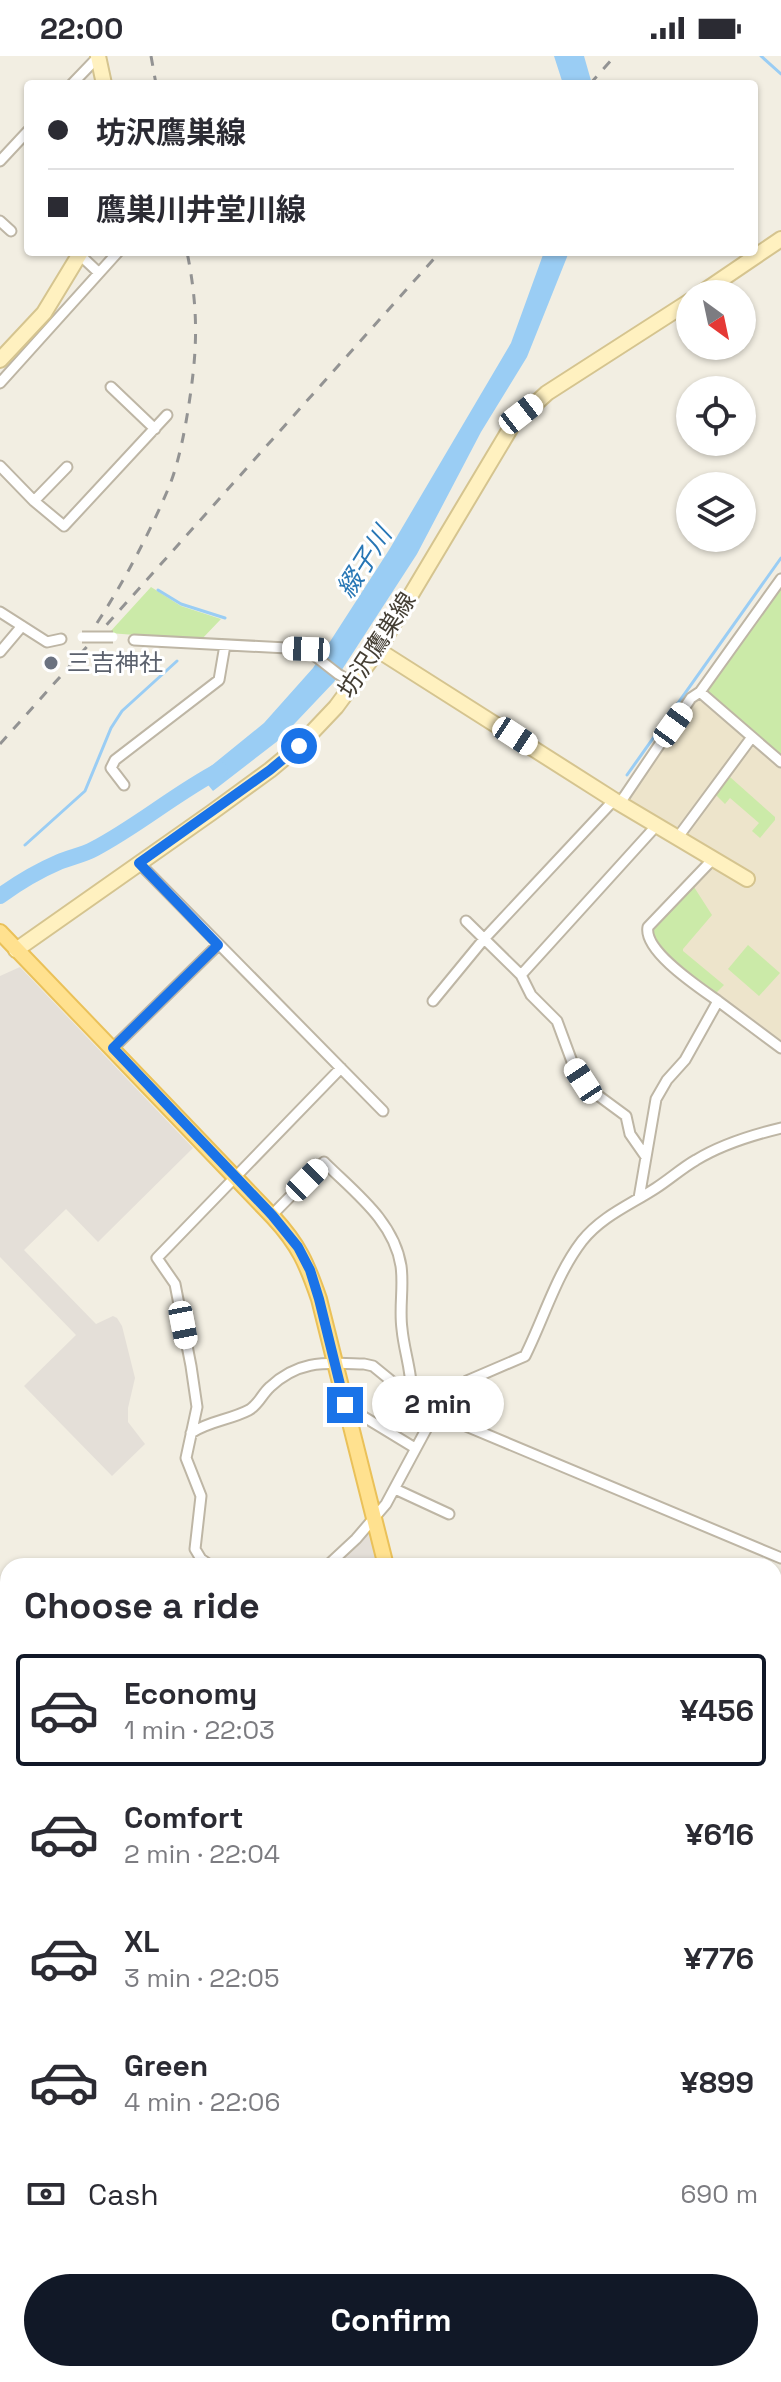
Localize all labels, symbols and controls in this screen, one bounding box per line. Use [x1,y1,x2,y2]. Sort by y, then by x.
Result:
text: 22:00 [40,9,123,48]
text: 坊沢鷹巣線 [96,113,246,152]
text: 鷹巣川井堂川線 [96,190,306,229]
north arrow [676,280,756,360]
map controls [676,280,756,552]
button: locate [676,376,756,456]
car [495,390,547,438]
button: layers [676,472,756,552]
water label: 綴子川 [329,517,401,604]
street label: 坊沢鷹巣線 [331,586,422,703]
car [282,636,330,662]
place label: 三吉神社 [67,647,163,678]
marker: 三吉神社 [42,654,60,672]
car [649,699,697,751]
car [488,713,542,759]
route start [281,728,317,764]
car [560,1054,606,1108]
car [282,1155,332,1205]
car [167,1299,199,1351]
callout: 2 min [373,1377,505,1433]
route end [327,1387,363,1423]
text: 2 min [404,1387,472,1421]
text: Choose a ride [24,1583,260,1629]
icon: car [28,1674,100,1746]
text: Economy [124,1674,257,1713]
text: ¥456 [680,1691,754,1730]
text: 1 min · 22:03 [124,1713,275,1747]
icon: car [28,1798,100,1870]
text: Comfort [124,1798,243,1837]
text: ¥616 [685,1815,754,1854]
text: 2 min · 22:04 [124,1837,280,1871]
icon: car [28,1922,100,1994]
text: XL [124,1922,160,1961]
text: ¥776 [684,1939,754,1978]
text: 3 min · 22:05 [124,1961,279,1995]
icon: car [28,2046,100,2118]
text: Green [124,2046,208,2085]
text: ¥899 [680,2063,754,2102]
text: 4 min · 22:06 [124,2085,280,2119]
icon: cash [24,2172,68,2216]
text: Cash [88,2175,159,2214]
text: 690 m [680,2177,758,2211]
button: Confirm [24,2274,758,2366]

